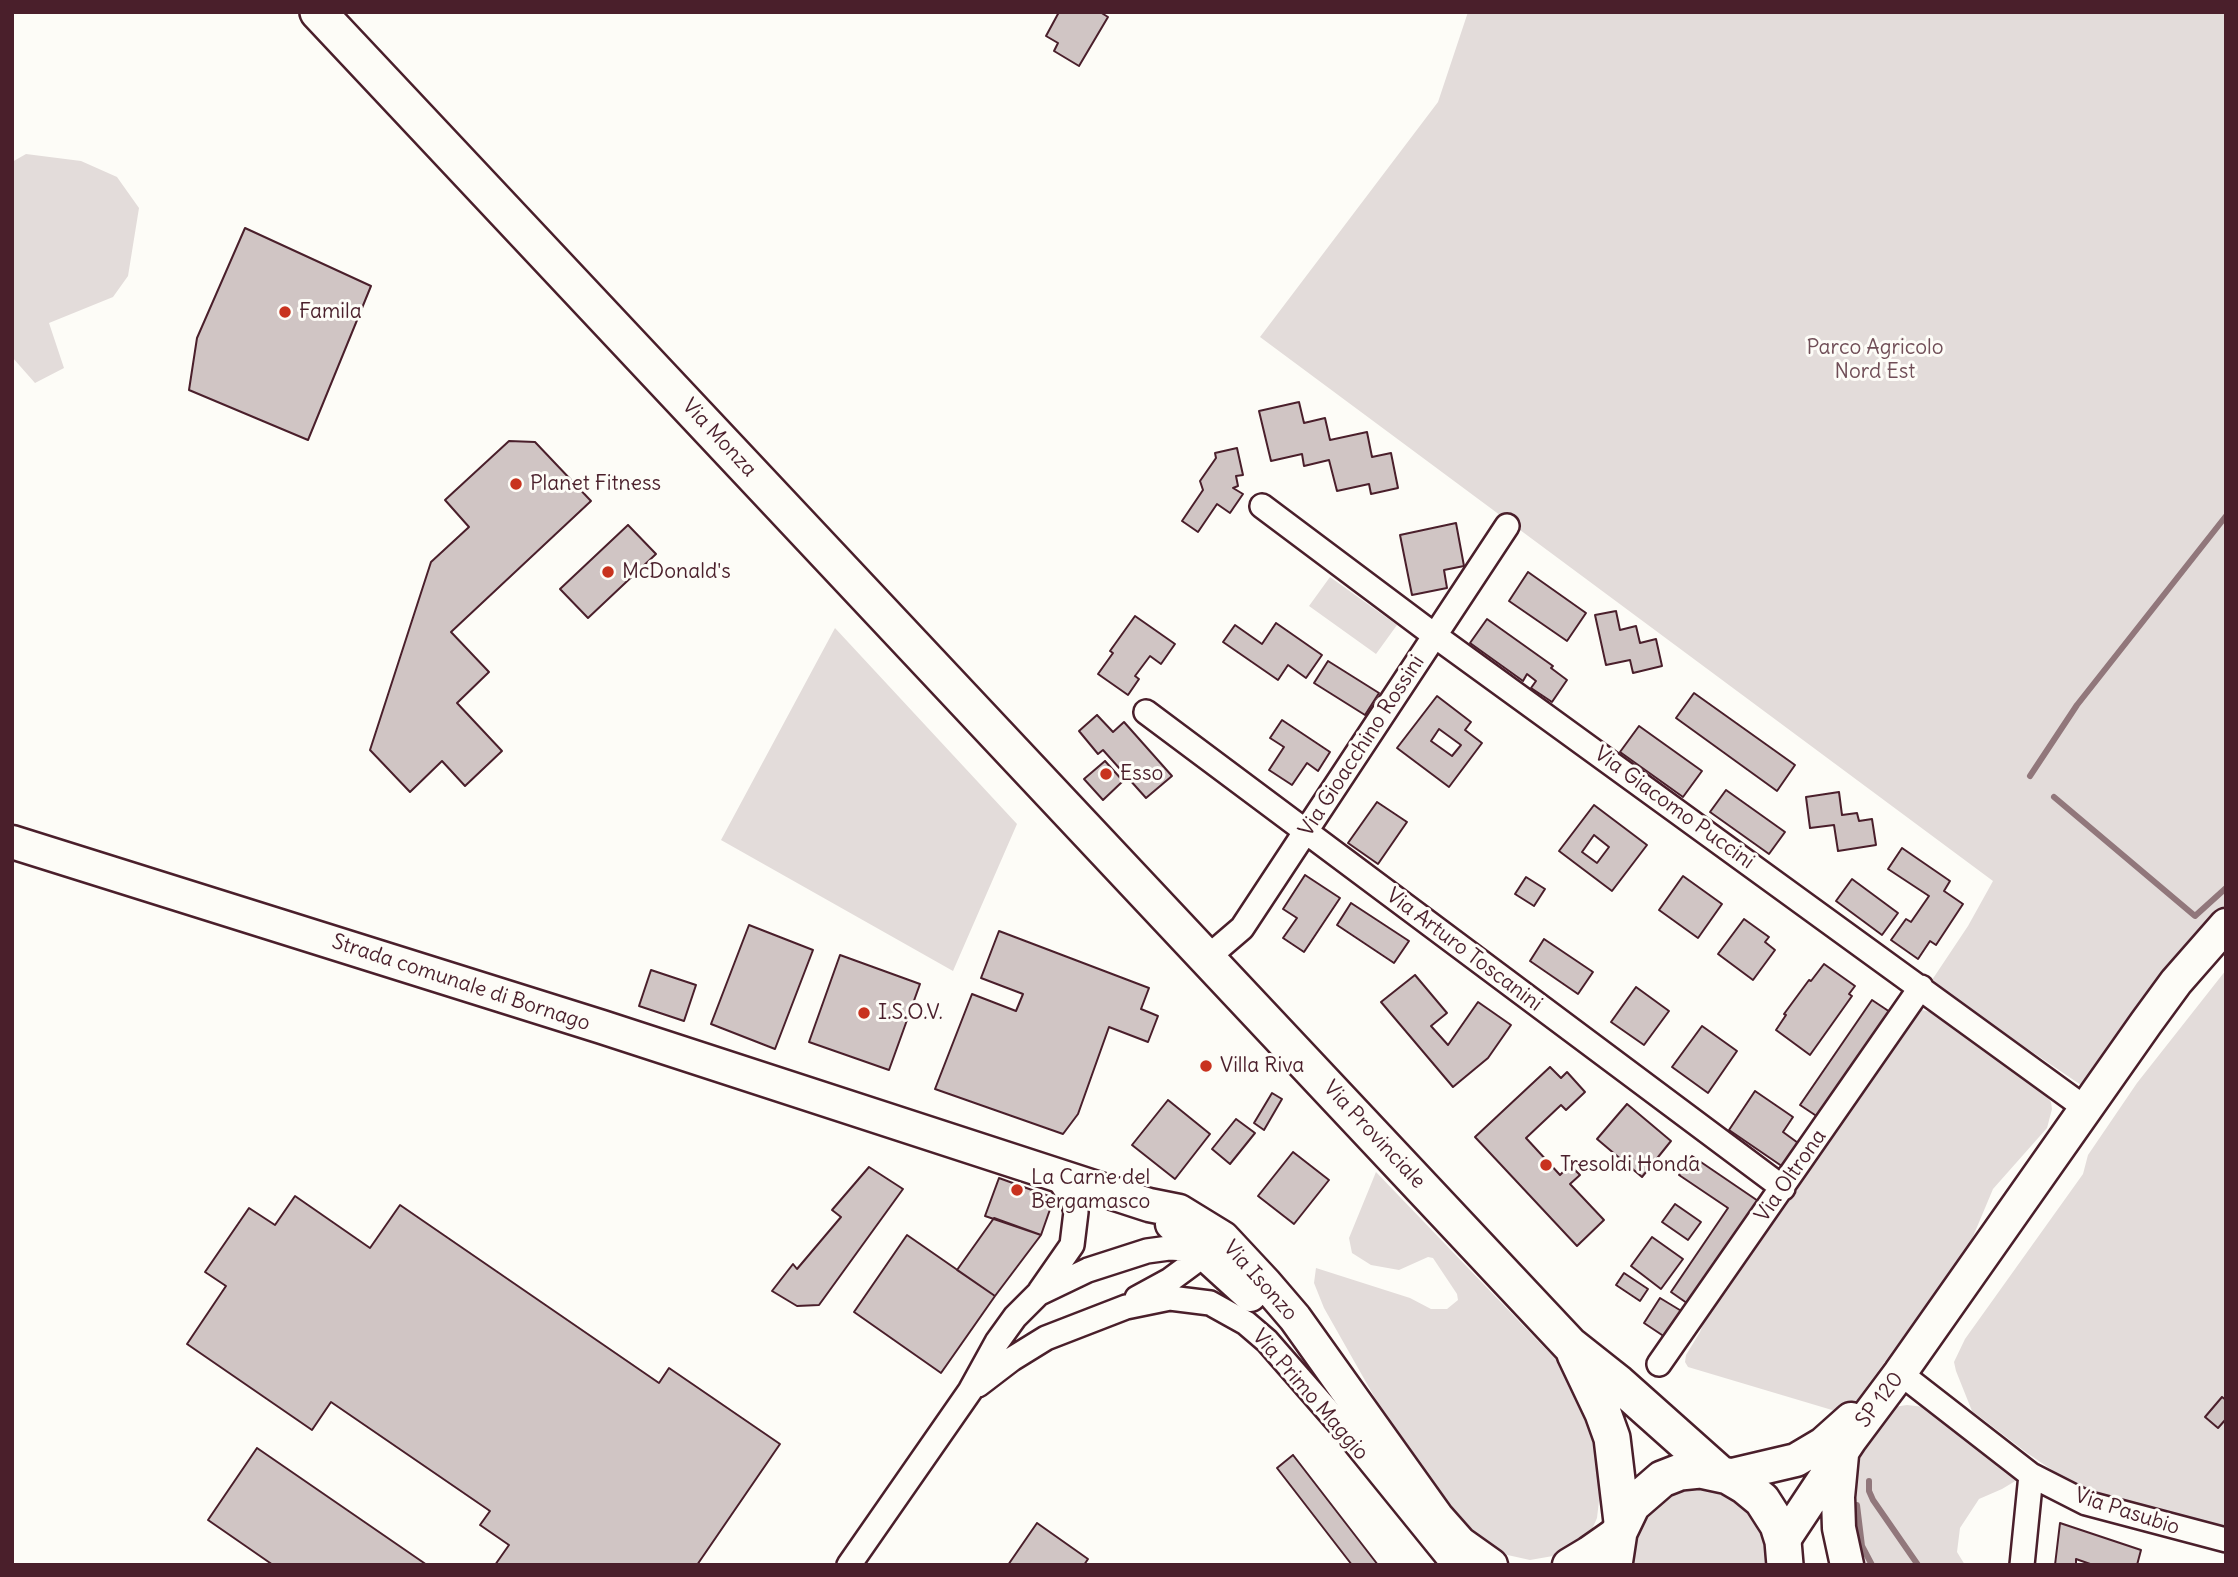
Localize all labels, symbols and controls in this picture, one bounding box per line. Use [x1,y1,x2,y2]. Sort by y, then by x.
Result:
place label: Famila [299,299,362,325]
marker: Famila [277,304,293,320]
park label: Parco Agricolo Nord Est [1806,335,1944,385]
street label: Via Monza [677,394,761,482]
place label: Planet Fitness [530,471,661,497]
marker: Planet Fitness [508,476,524,492]
place label: McDonald's [622,559,731,585]
marker: McDonald's [600,564,616,580]
street label: Via Gioacchino Rossini [1294,651,1430,841]
street label: Via Giacomo Puccini [1589,741,1759,875]
place label: Esso [1120,761,1163,787]
marker: Esso [1098,766,1114,782]
street label: Via Arturo Toscanini [1381,883,1547,1017]
street label: Strada comunale di Bornago [329,929,593,1037]
place label: I.S.O.V. [878,1000,943,1026]
marker: I.S.O.V. [856,1005,872,1021]
place label: Villa Riva [1220,1053,1304,1079]
marker: Villa Riva [1198,1058,1214,1074]
street label: Via Provinciale [1318,1076,1430,1194]
street label: Via Oltrona [1750,1125,1832,1227]
place label: Tresoldi Honda [1560,1152,1700,1178]
marker: Tresoldi Honda [1538,1157,1554,1173]
place label: La Carne del Bergamasco [1031,1165,1150,1215]
marker: La Carne del Bergamasco [1009,1182,1025,1198]
street label: Via Isonzo [1217,1236,1303,1326]
street label: Via Primo Maggio [1246,1325,1374,1465]
street label: SP 120 [1851,1367,1909,1433]
street label: Via Pasubio [2071,1483,2183,1541]

